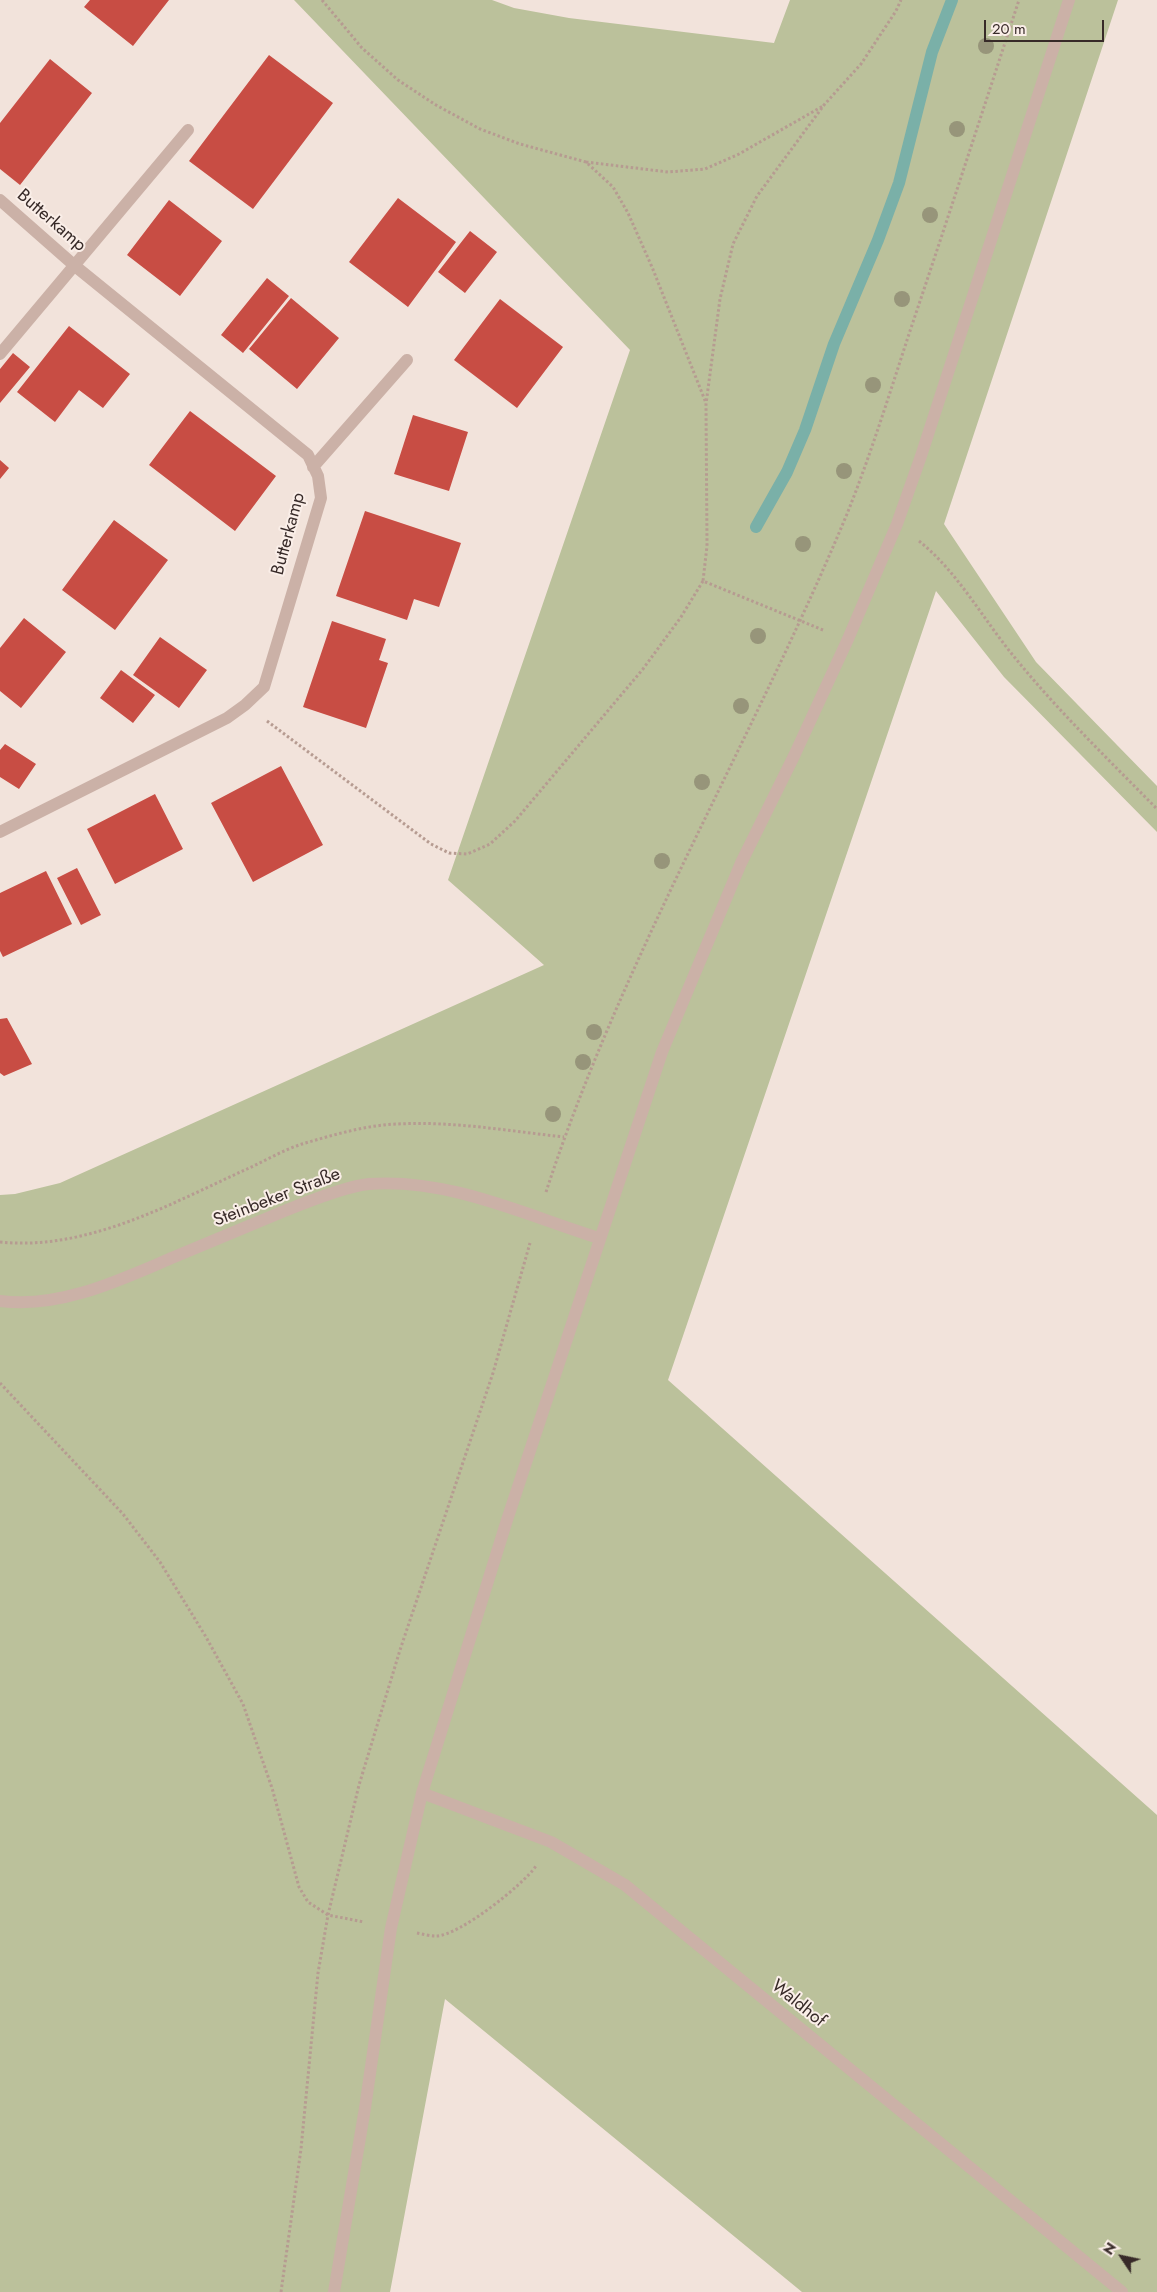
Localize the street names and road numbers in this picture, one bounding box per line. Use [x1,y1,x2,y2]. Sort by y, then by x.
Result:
street label: Butterkamp [12,185,90,257]
street label: Butterkamp [268,490,310,578]
street label: Steinbeker Straße [211,1164,343,1232]
street label: Waldhof [767,1976,829,2032]

